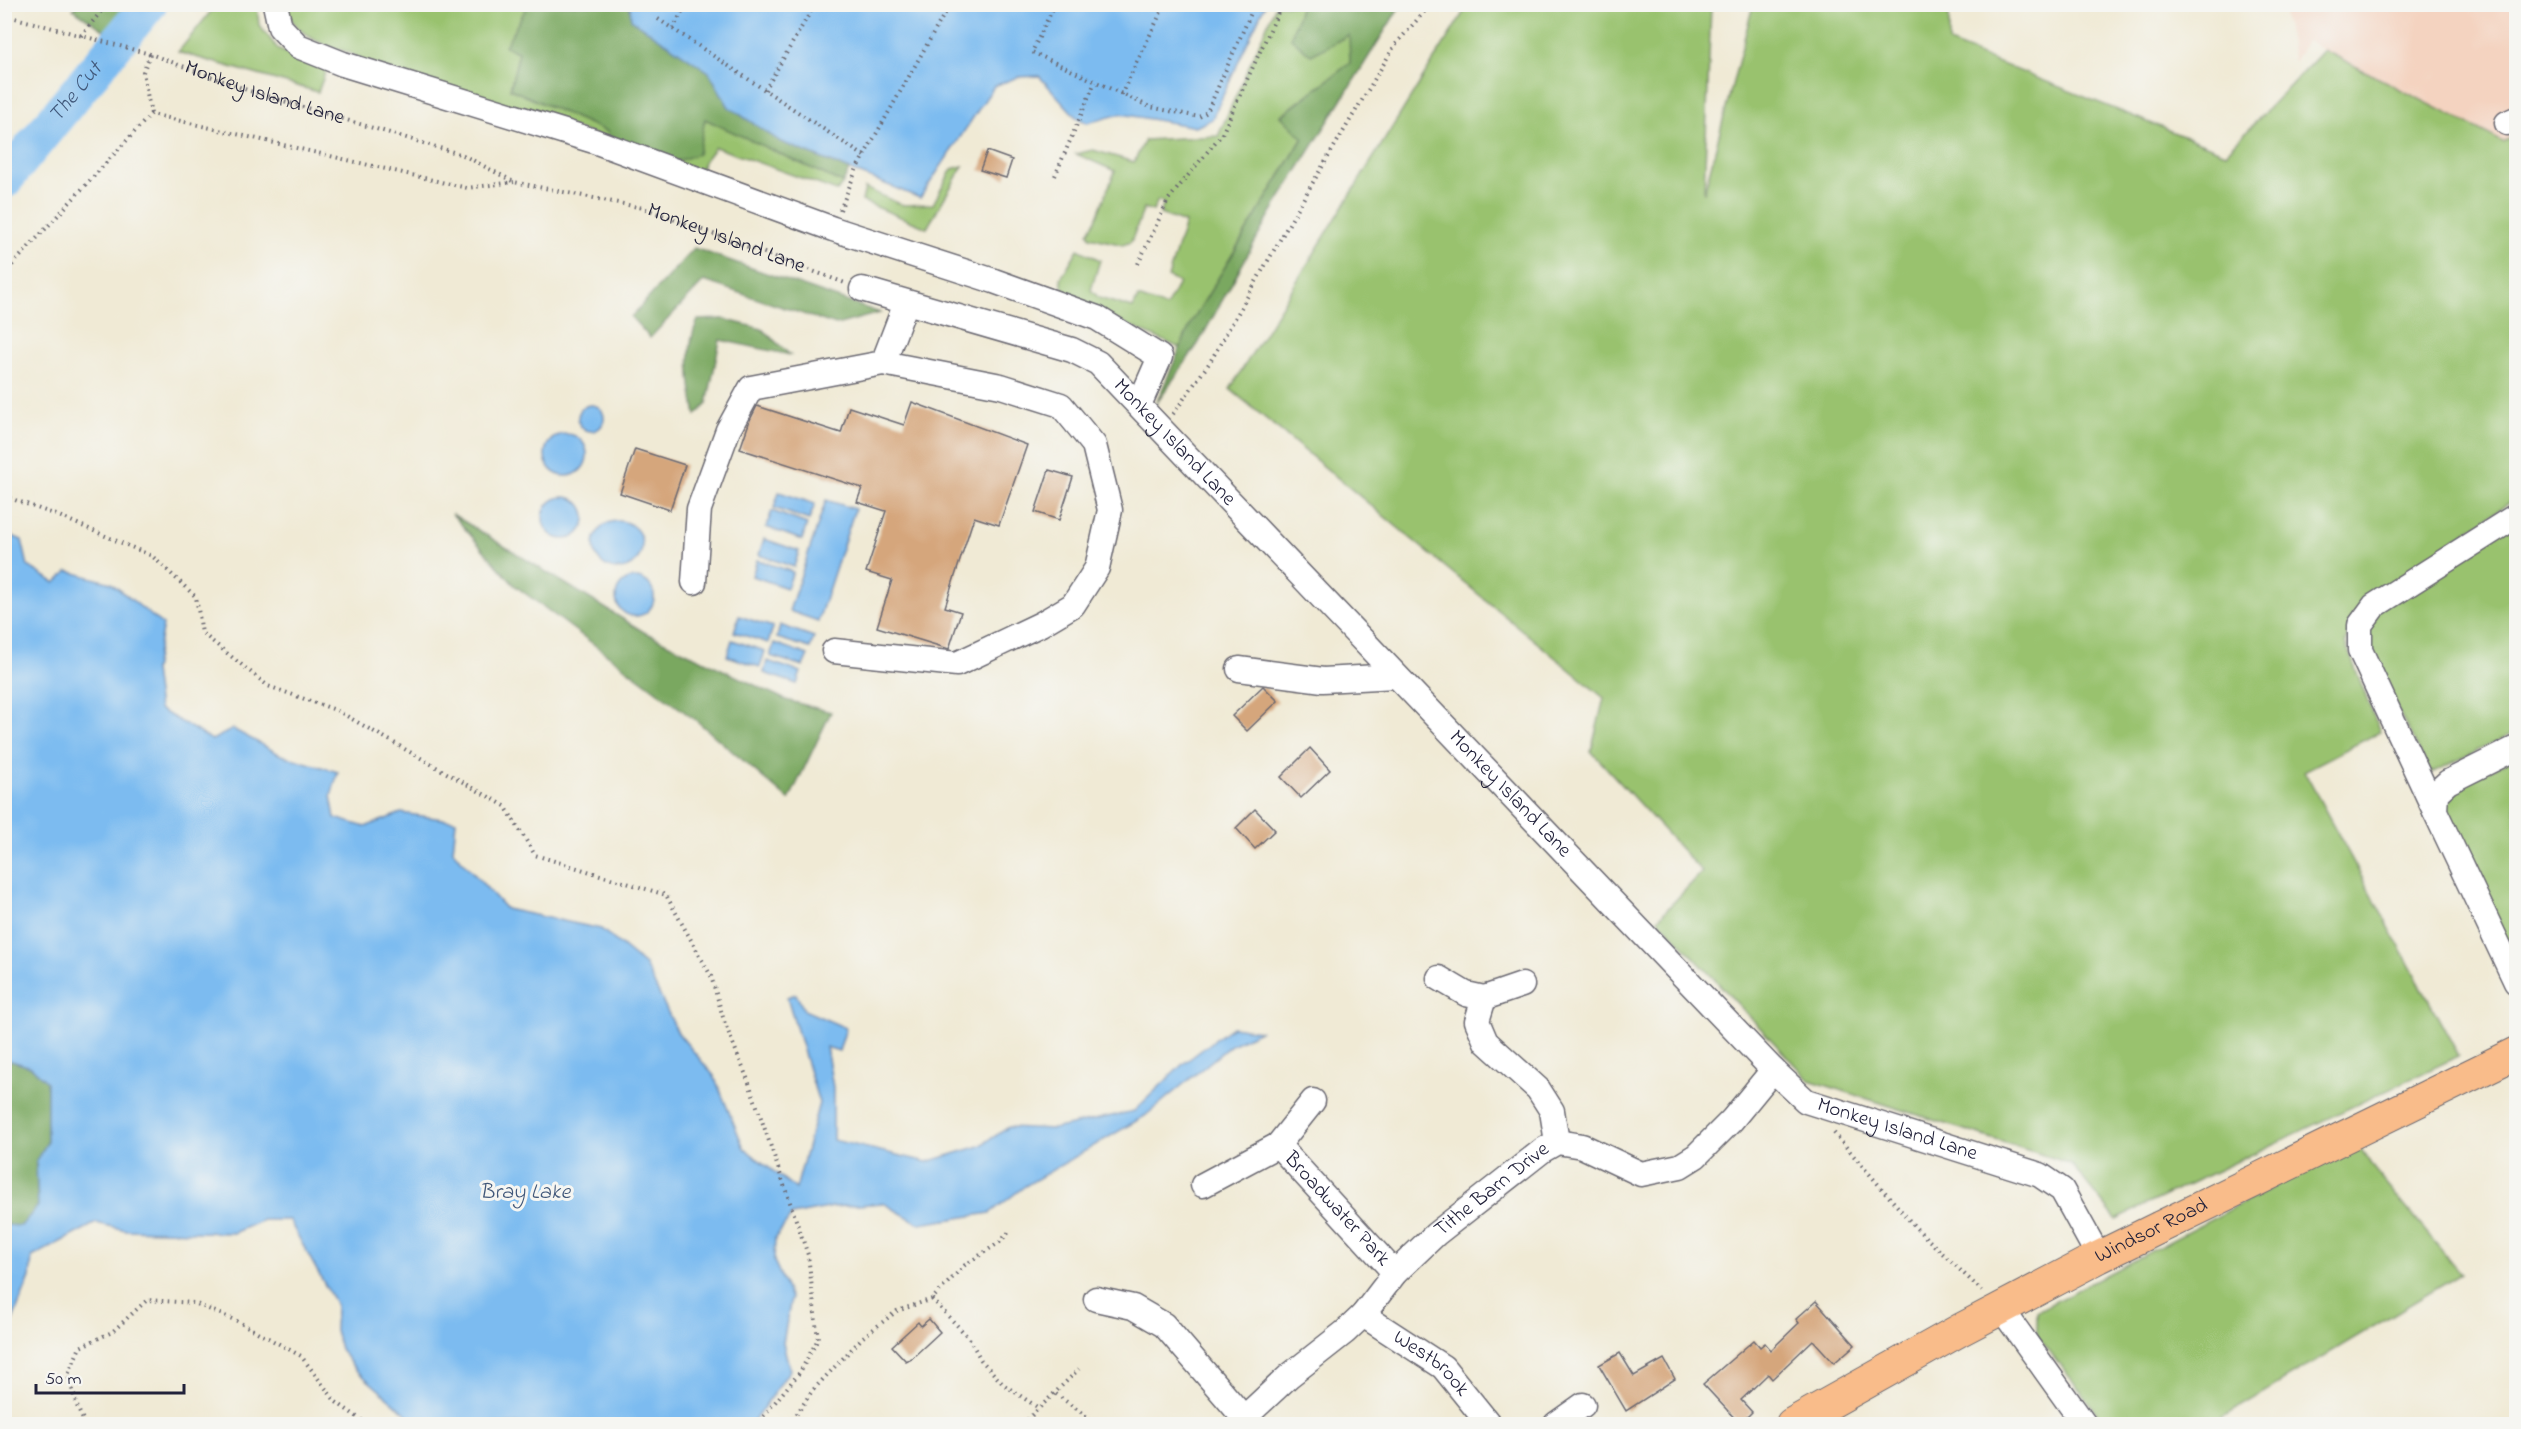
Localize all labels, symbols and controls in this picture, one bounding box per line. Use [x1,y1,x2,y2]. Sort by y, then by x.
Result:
water label: The Cut [42,53,113,130]
street label: Monkey Island Lane [180,53,348,134]
street label: Monkey Island Lane [643,196,810,282]
street label: Monkey Island Lane [1106,372,1243,514]
street label: Monkey Island Lane [1441,724,1578,865]
street label: Monkey Island Lane [1813,1090,1981,1169]
street label: Tithe Barn Drive [1428,1134,1555,1245]
street label: Broadwater Park [1276,1144,1398,1274]
water label: Bray Lake [480,1177,572,1209]
street label: Windsor Road [2090,1191,2213,1272]
street label: Westbrook [1387,1323,1477,1404]
scale bar [36,1357,184,1395]
text: 50 m [45,1367,82,1393]

